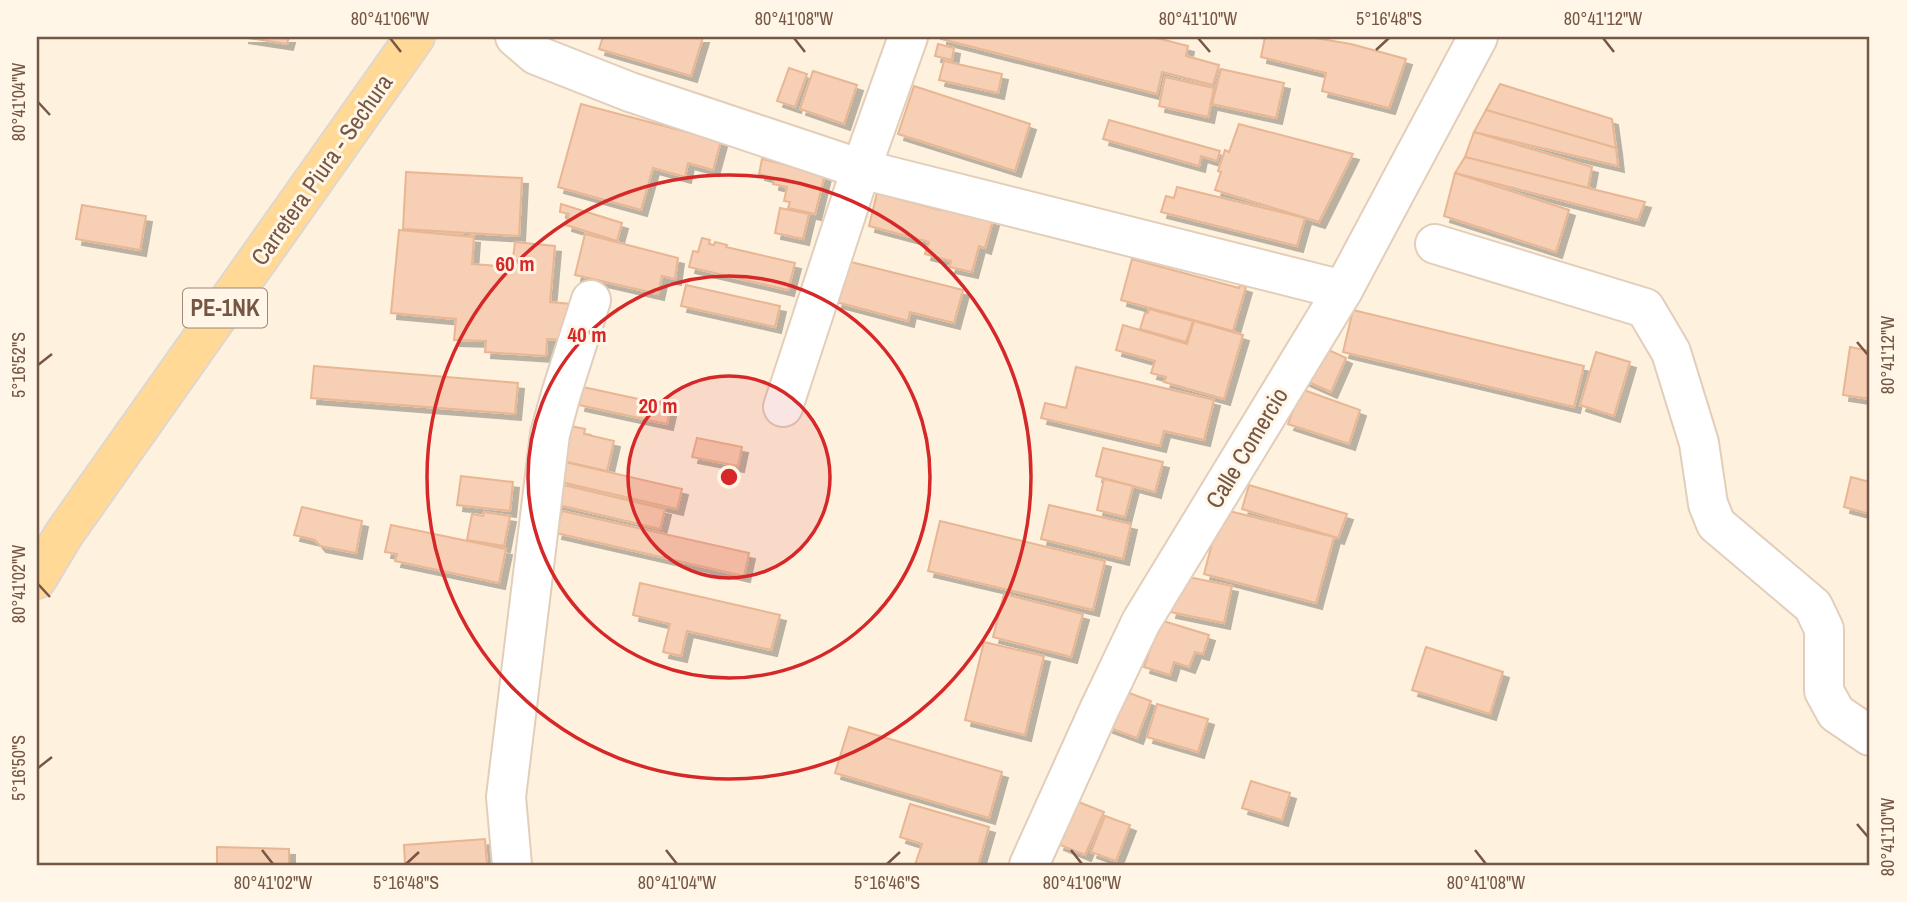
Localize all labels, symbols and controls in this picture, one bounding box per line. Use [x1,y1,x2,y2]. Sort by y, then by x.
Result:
text: 80°41'06"W [351,6,429,31]
text: 80°41'08"W [755,6,833,31]
text: 80°41'10"W [1159,6,1237,31]
text: 5°16'48"S [1356,6,1422,31]
text: 80°41'12"W [1564,6,1642,31]
text: 80°41'04"W [6,63,31,141]
street label: Carretera Piura - Sechura [243,67,399,271]
text: 60 m [495,249,535,278]
road number: PE-1NK [183,288,267,328]
text: 80°41'12"W [1875,316,1900,394]
text: 40 m [567,320,607,349]
text: 5°16'52"S [6,332,31,398]
street label: Calle Comercio [1198,381,1295,514]
text: 20 m [638,391,678,420]
centre of rings [717,465,741,489]
text: 80°41'02"W [6,545,31,623]
text: 5°16'50"S [6,735,31,801]
text: 80°41'10"W [1875,798,1900,876]
text: 80°41'02"W [234,870,312,895]
text: 5°16'48"S [373,870,439,895]
text: 80°41'04"W [638,870,716,895]
text: 5°16'46"S [854,870,920,895]
text: 80°41'06"W [1043,870,1121,895]
text: 80°41'08"W [1447,870,1525,895]

